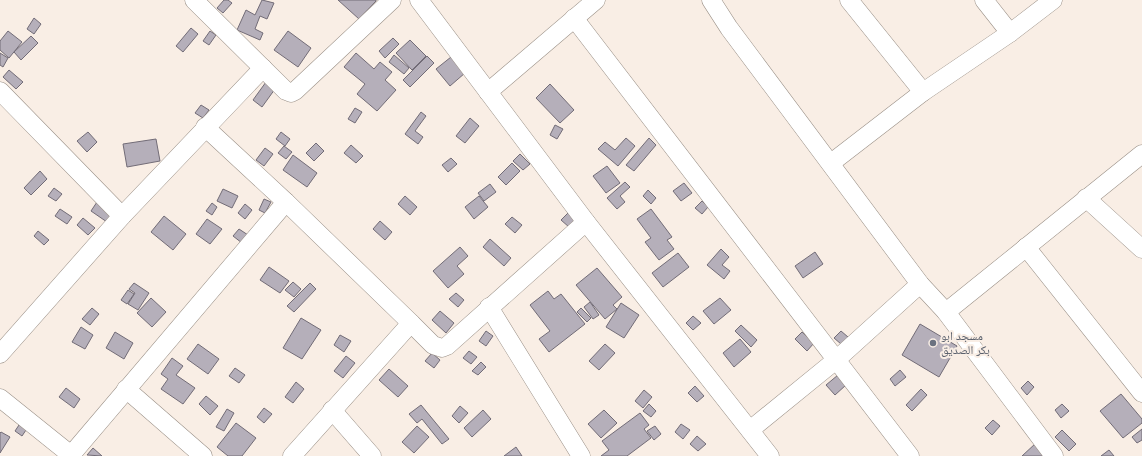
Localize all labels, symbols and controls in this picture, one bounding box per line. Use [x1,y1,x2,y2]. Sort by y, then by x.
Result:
place label: مسجد ابو بكر الصديق [941,329,990,357]
marker: مسجد ابو بكر الصديق [928,338,938,348]

